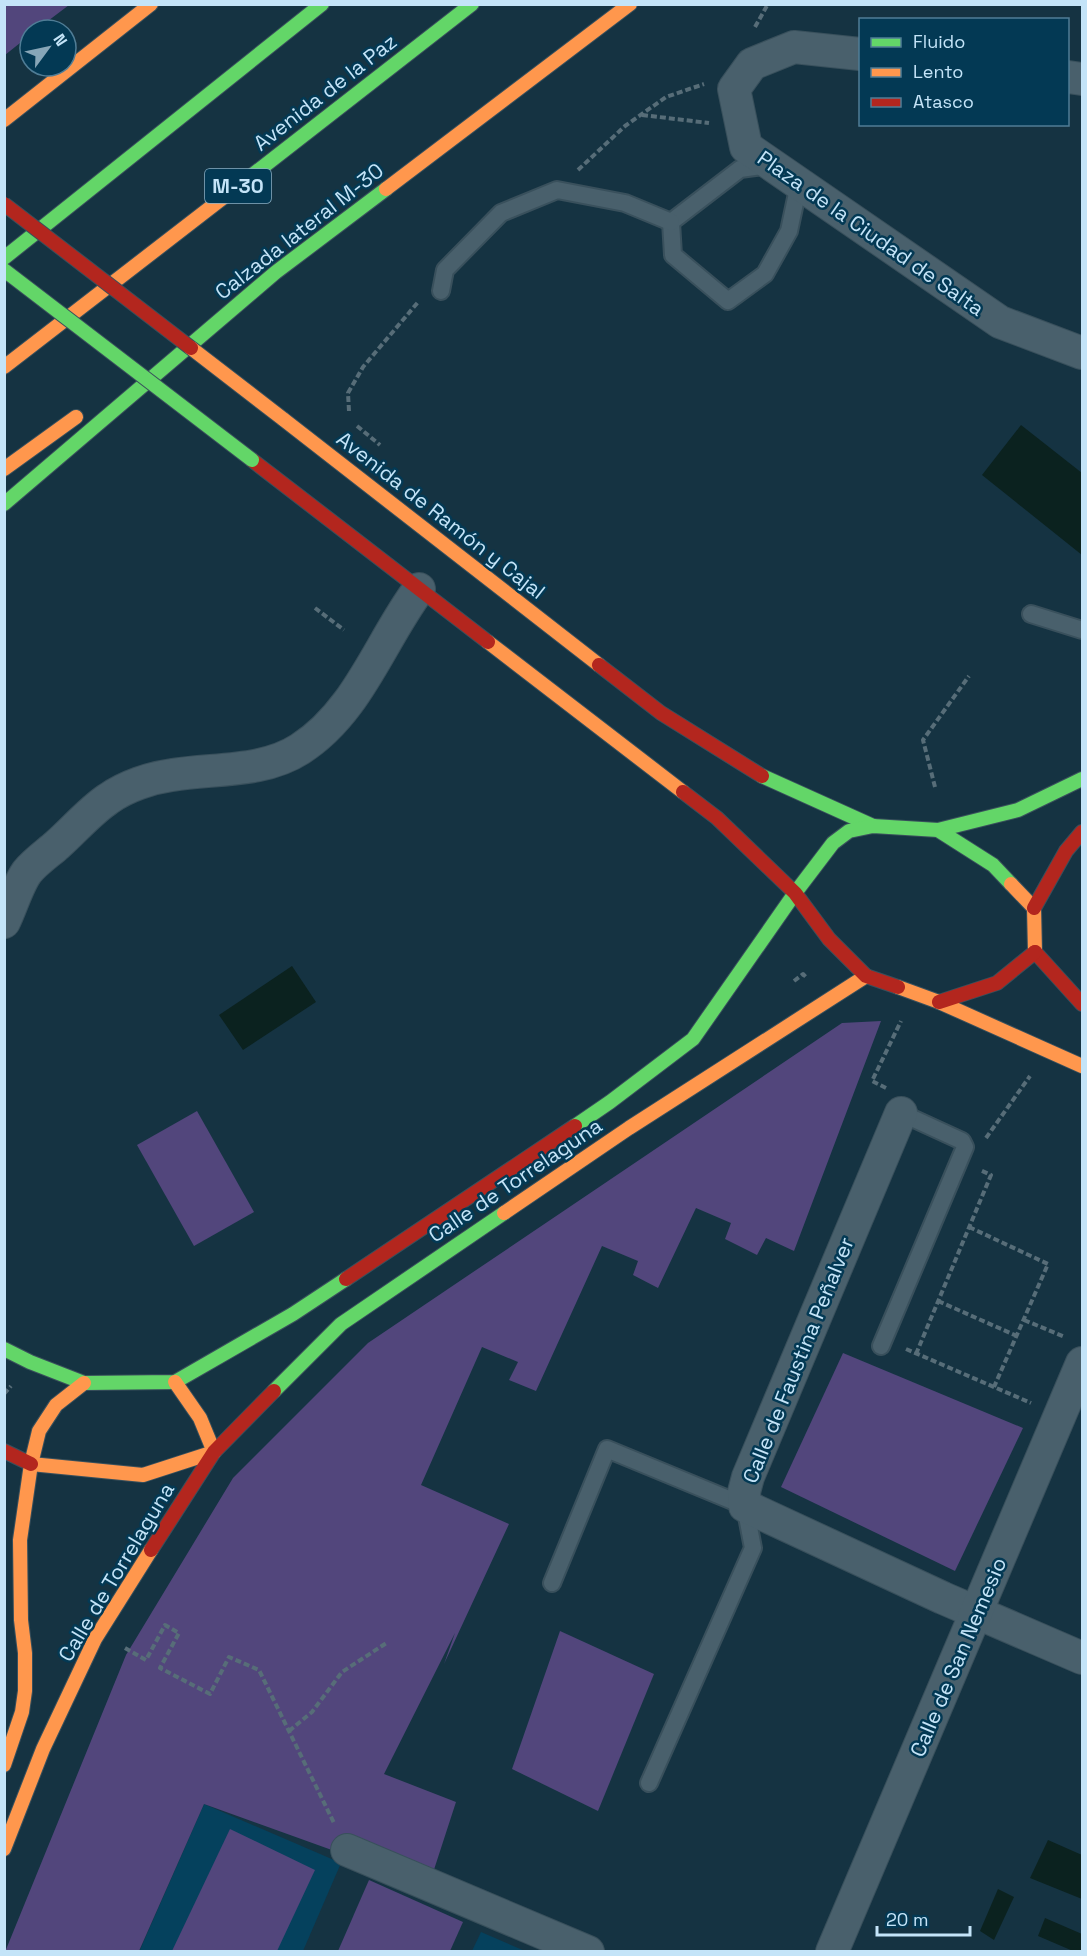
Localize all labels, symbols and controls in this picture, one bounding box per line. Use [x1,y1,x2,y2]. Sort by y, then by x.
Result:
north arrow [18,18,78,78]
legend [859,18,1069,126]
street label: Avenida de la Paz [248,28,402,156]
text: N [48,30,72,50]
text: Fluido [913,30,965,53]
text: Lento [913,60,963,83]
text: Atasco [913,90,974,113]
street label: Plaza de la Ciudad de Salta [752,144,990,322]
street label: Calzada lateral M-30 [209,157,389,305]
road number: M-30 [205,169,271,203]
street label: Avenida de Ramón y Cajal [331,425,551,605]
street label: Calle de Torrelaguna [423,1112,607,1248]
street label: Calle de Faustina Peñalver [736,1233,860,1487]
street label: Calle de Torrelaguna [52,1478,180,1666]
street label: Calle de San Nemesio [904,1553,1012,1761]
scale bar [877,1899,970,1937]
text: 20 m [886,1908,929,1931]

